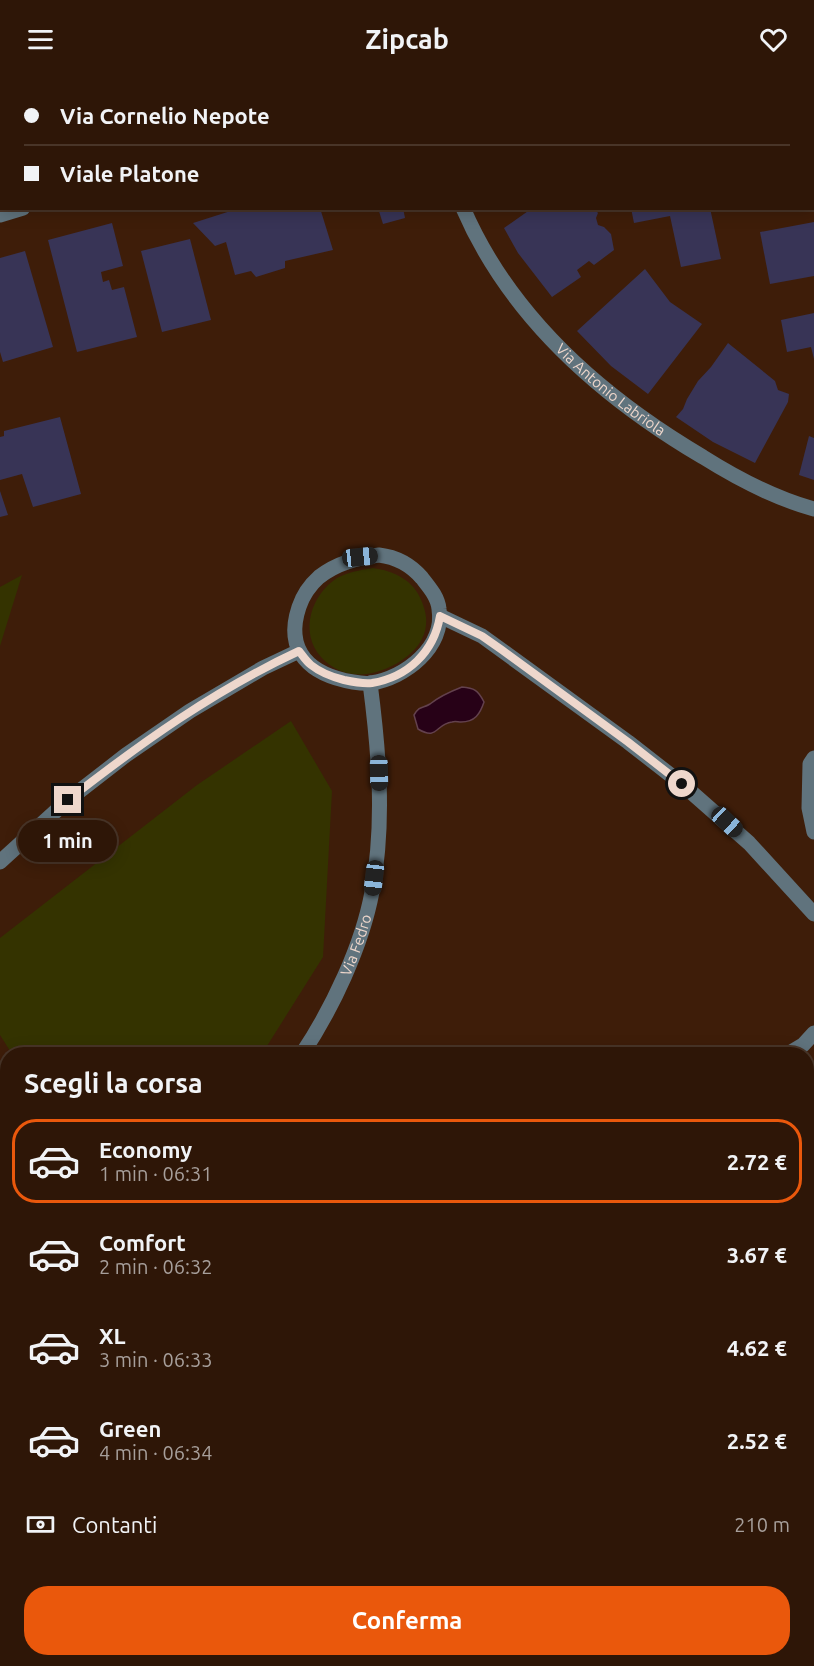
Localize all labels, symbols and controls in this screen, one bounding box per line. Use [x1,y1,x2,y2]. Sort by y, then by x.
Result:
icon: menu [24,23,57,56]
icon: heart [757,23,790,56]
text: Zipcab [365,24,449,54]
text: Via Cornelio Nepote [60,103,270,128]
text: Viale Platone [60,161,199,186]
street label: Via Antonio Labriola [553,340,669,439]
car [341,546,379,568]
car [370,755,388,791]
route start [668,770,695,797]
route end [54,786,81,813]
car [708,803,746,841]
callout: 1 min [19,821,118,863]
text: 1 min [42,829,93,852]
car [363,859,385,897]
street label: Via Fedro [337,912,375,978]
text: Scegli la corsa [24,1068,203,1098]
icon: car [27,1134,81,1188]
text: Economy [99,1137,192,1162]
text: 2.72 € [727,1149,787,1174]
text: 1 min · 06:31 [99,1162,213,1185]
icon: car [27,1227,81,1281]
text: Comfort [99,1230,186,1255]
text: 3.67 € [727,1242,787,1267]
text: 2 min · 06:32 [99,1255,213,1278]
icon: car [27,1320,81,1374]
text: XL [99,1323,126,1348]
text: 4.62 € [727,1335,787,1360]
text: 3 min · 06:33 [99,1348,213,1371]
icon: car [27,1413,81,1467]
text: Green [99,1416,161,1441]
text: 2.52 € [727,1428,787,1453]
text: 4 min · 06:34 [99,1441,213,1464]
icon: cash [24,1508,57,1541]
text: Contanti [72,1512,157,1537]
text: 210 m [734,1513,790,1536]
button: Conferma [24,1586,790,1655]

